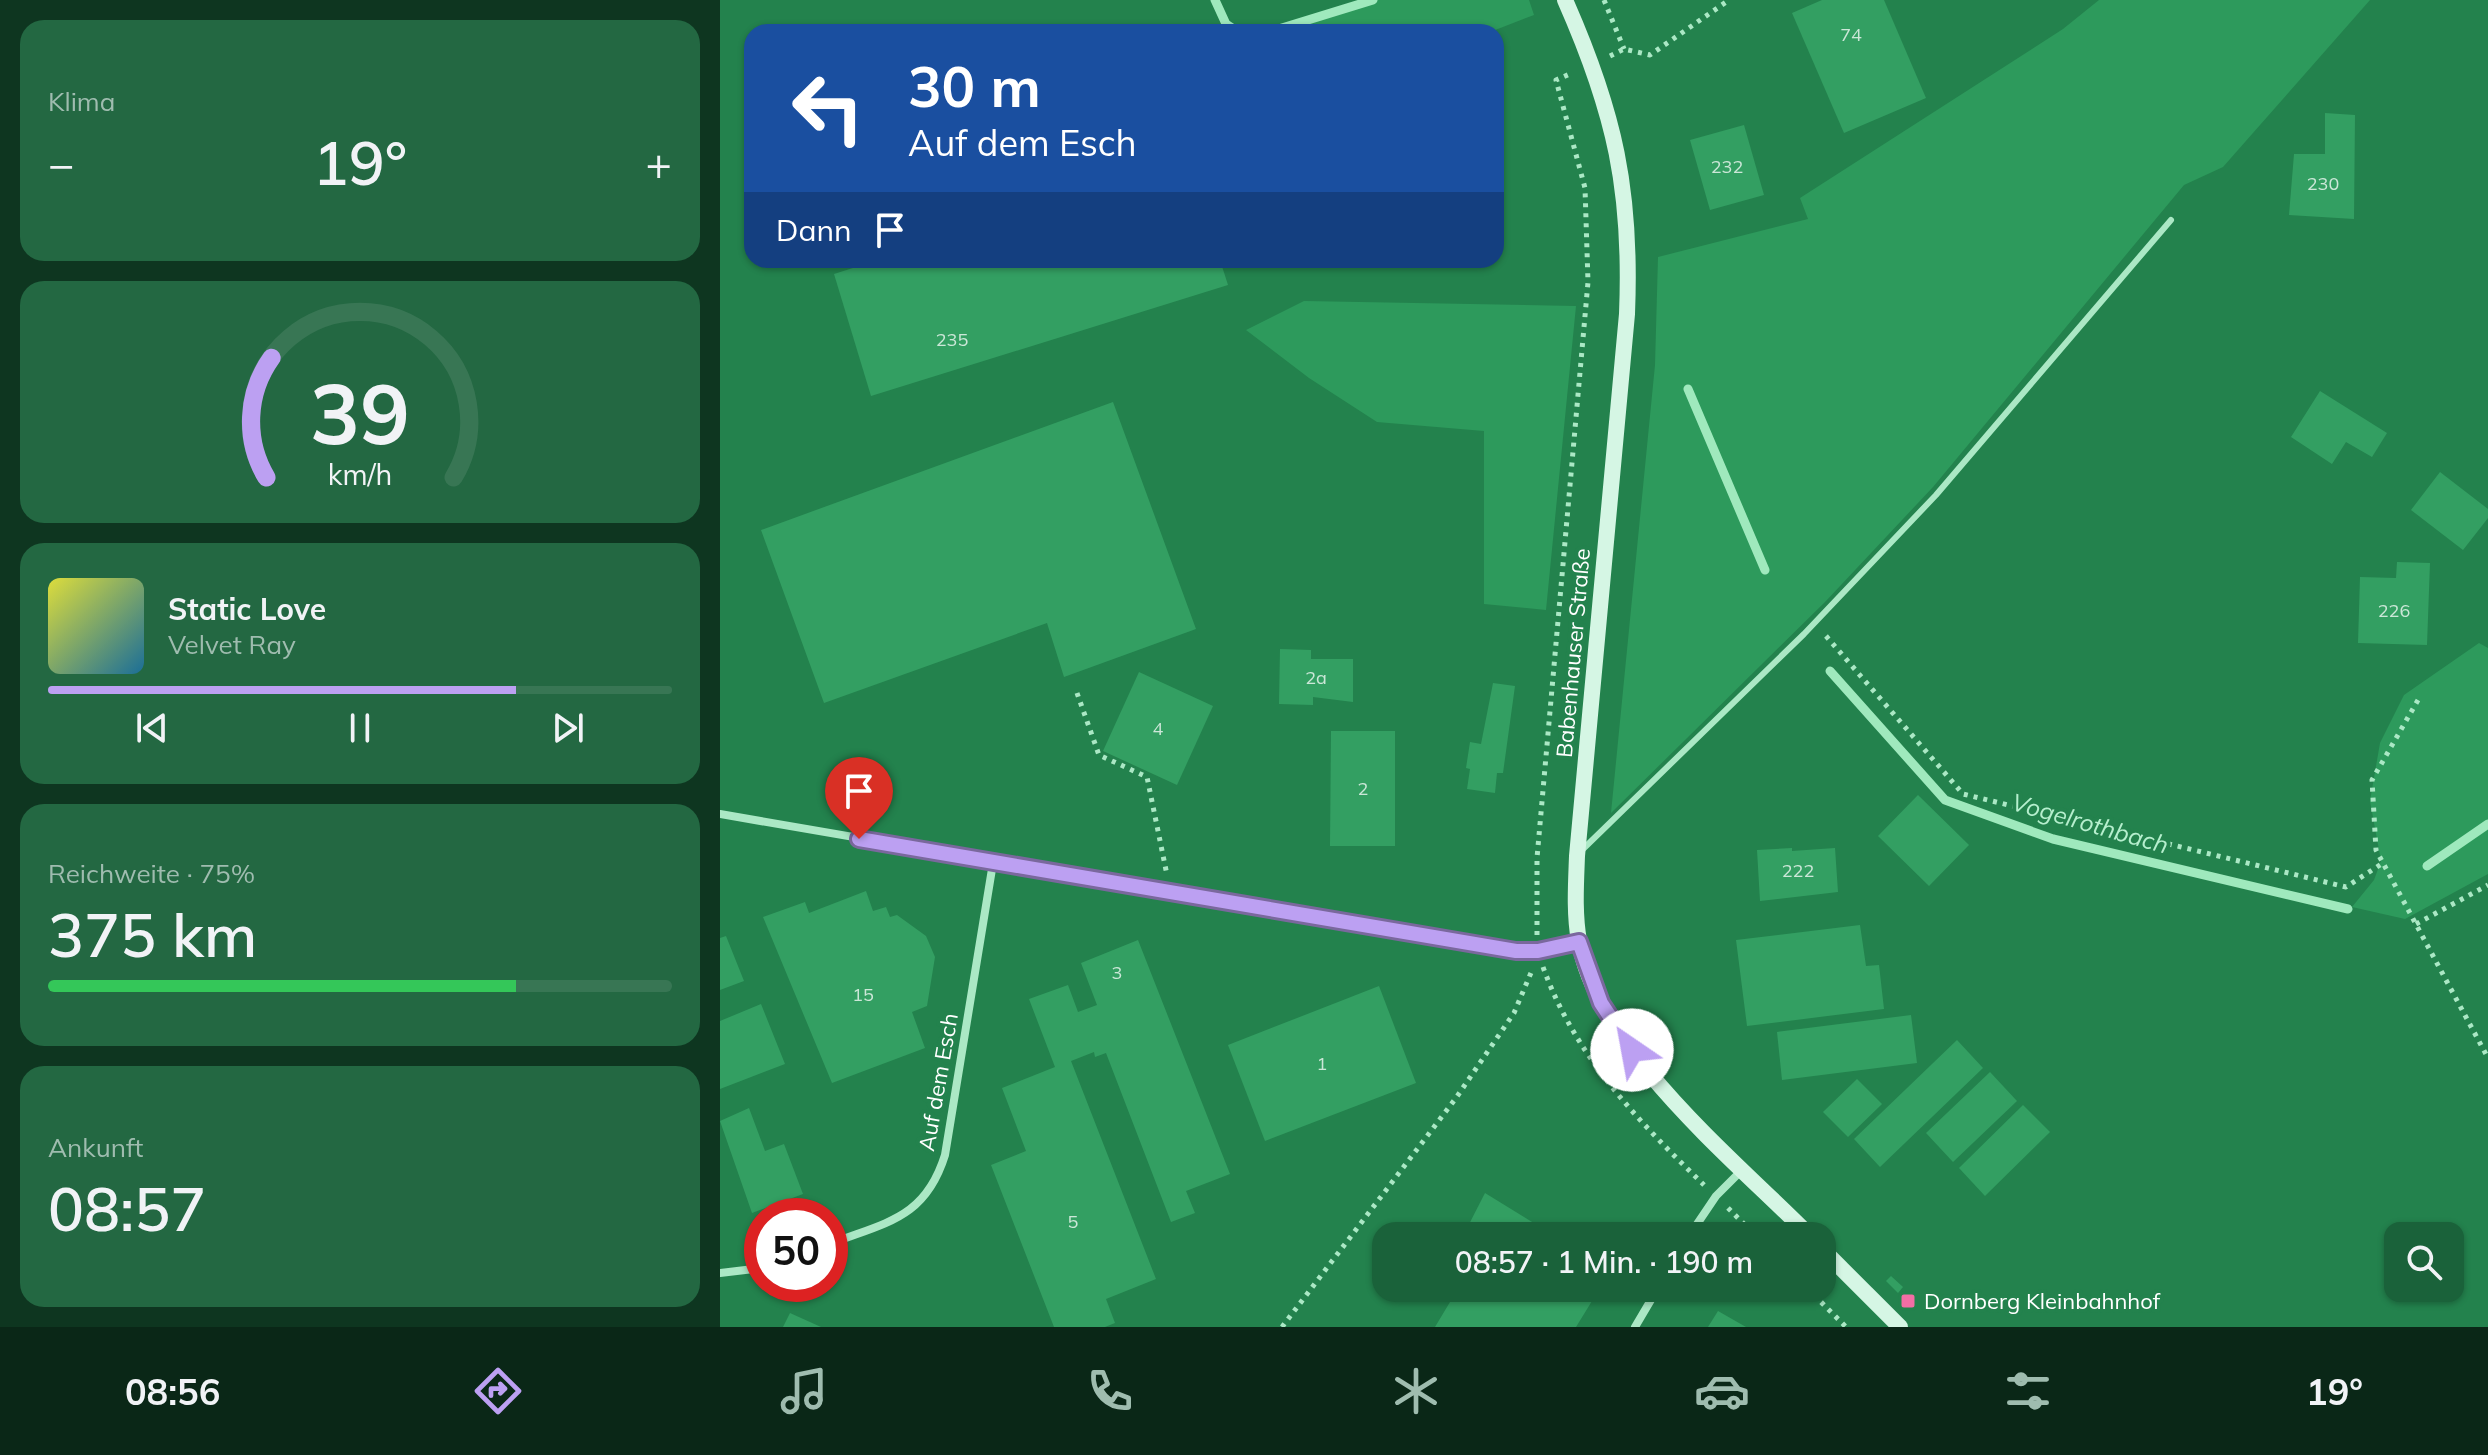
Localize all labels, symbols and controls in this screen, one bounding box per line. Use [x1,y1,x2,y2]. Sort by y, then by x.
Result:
house number: 74 [1840,23,1862,46]
text: 30 m [908,51,1041,121]
icon: left [776,56,880,160]
text: Klima [48,85,115,118]
text: Auf dem Esch [908,120,1137,165]
text: 19° [313,125,407,200]
text: − [48,136,74,191]
text: + [646,136,672,191]
house number: 232 [1711,155,1743,178]
house number: 230 [2307,172,2339,195]
icon: arrive [868,208,912,252]
text: Dann [776,211,852,249]
house number: 235 [936,328,968,351]
text: 39 [310,360,410,465]
text: km/h [328,456,392,492]
street label: Babenhauser Straße [1550,547,1596,759]
text: Static Love [168,590,326,628]
house number: 226 [2378,599,2410,622]
text: Velvet Ray [168,628,296,661]
house number: 2a [1305,666,1327,689]
icon: previous [130,706,174,750]
icon: pause [338,706,382,750]
icon: next [546,706,590,750]
house number: 4 [1153,717,1164,740]
pin [825,757,893,839]
icon: arrive [837,769,881,813]
house number: 2 [1358,777,1368,800]
water label: Vogelrothbach [2008,786,2172,860]
text: Reichweite · 75% [48,857,255,890]
house number: 222 [1782,859,1814,882]
text: 375 km [48,897,257,972]
house number: 3 [1112,961,1122,984]
house number: 15 [852,983,874,1006]
position arrow [1590,1008,1674,1092]
street label: Auf dem Esch [912,1011,964,1153]
house number: 1 [1317,1052,1327,1075]
text: Ankunft [48,1131,143,1164]
text: 08:57 [48,1171,206,1246]
speed limit sign: 50 [744,1198,848,1302]
house number: 5 [1068,1210,1079,1233]
map controls [2384,1222,2464,1302]
button: search [2384,1222,2464,1302]
text: 08:57 · 1 Min. · 190 m [1455,1243,1753,1281]
place label: Dornberg Kleinbahnhof [1924,1287,2161,1315]
marker: Dornberg Kleinbahnhof [1899,1292,1917,1310]
icon: directions [470,1363,526,1419]
icon: music [776,1363,832,1419]
icon: phone [1082,1363,1138,1419]
icon: climate [1388,1363,1444,1419]
icon: car [1694,1363,1750,1419]
icon: filters [2000,1363,2056,1419]
text: 08:56 [125,1369,220,1414]
text: 19° [2306,1369,2363,1414]

